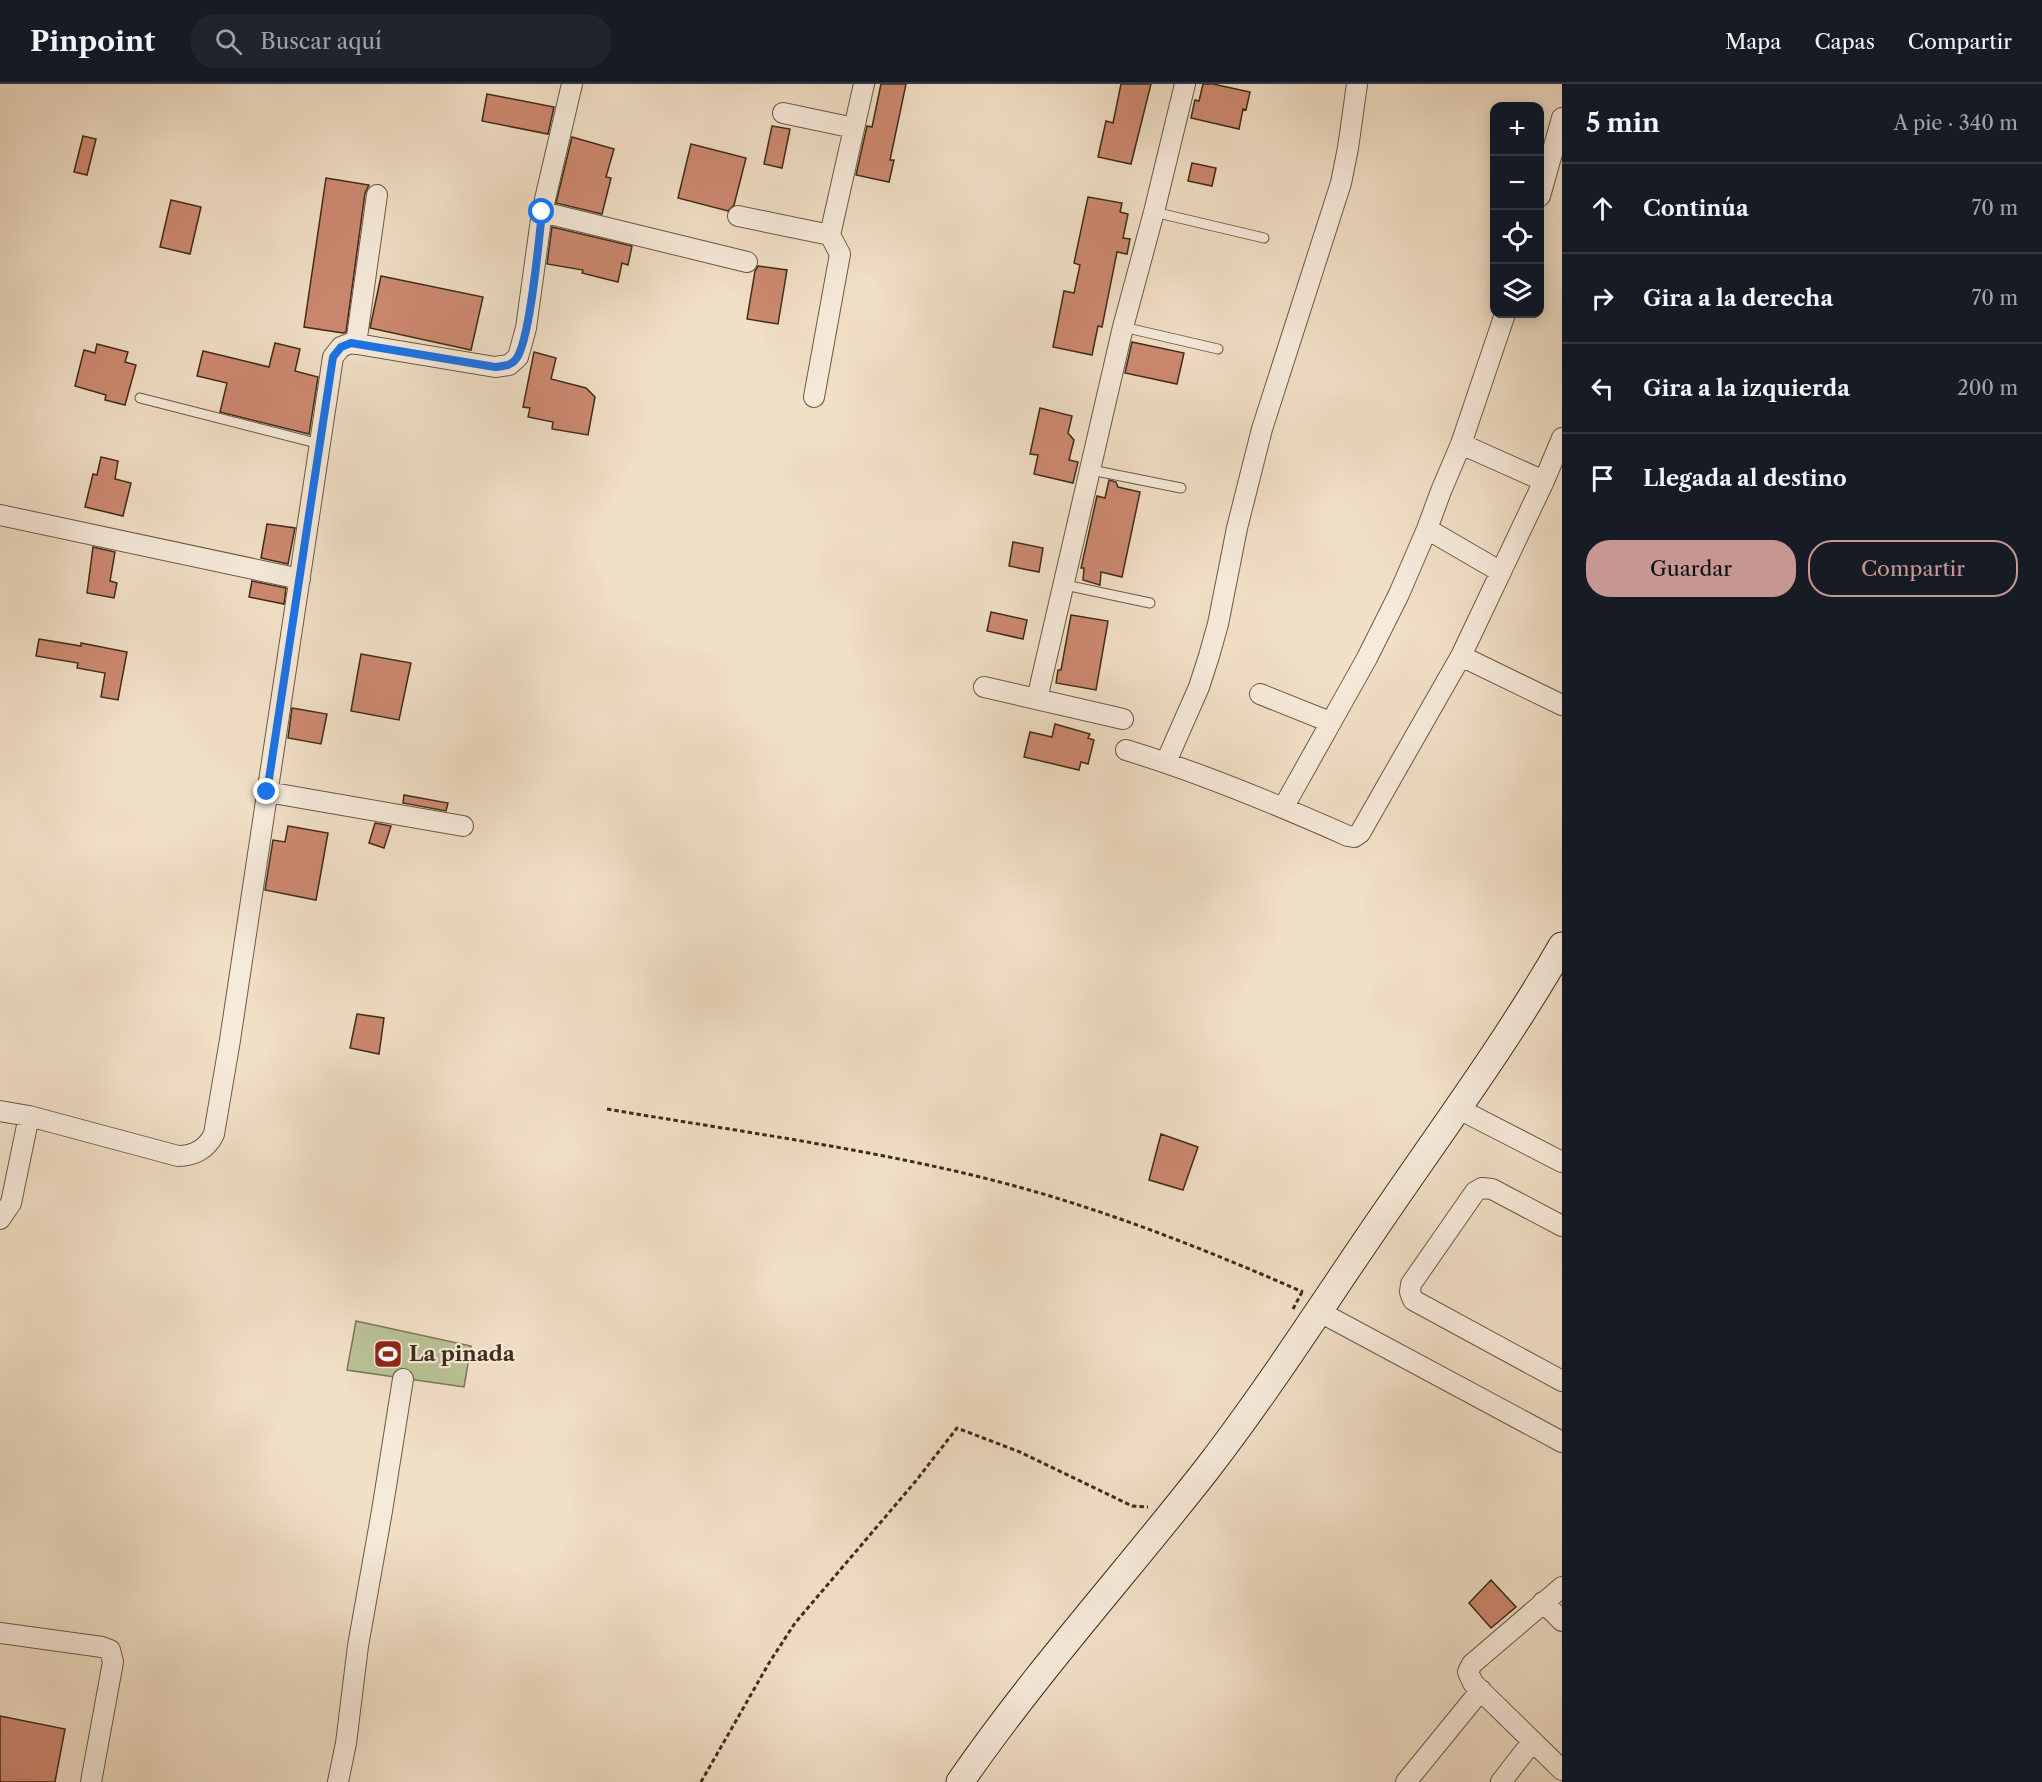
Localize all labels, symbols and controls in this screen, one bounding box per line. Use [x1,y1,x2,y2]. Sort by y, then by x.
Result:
search box [191,14,611,68]
text: Pinpoint [30,24,155,58]
icon: search [212,25,245,58]
text: Buscar aquí [260,28,382,55]
text: Mapa [1725,29,1781,54]
text: Capas [1814,29,1875,54]
text: Compartir [1908,29,2012,54]
map controls [1490,102,1544,318]
button: + [1490,102,1544,156]
text: 5 min [1586,107,1660,139]
text: A pie · 340 m [1894,111,2018,135]
button: − [1490,156,1544,210]
icon: ahead [1586,192,1619,225]
text: Continúa [1643,195,1749,222]
text: 70 m [1972,196,2018,220]
route start [528,198,554,224]
button: locate [1490,210,1544,264]
button: layers [1490,264,1544,318]
icon: right [1586,282,1619,315]
text: Gira a la derecha [1643,285,1833,312]
text: 70 m [1972,286,2018,310]
icon: left [1586,372,1619,405]
text: Gira a la izquierda [1643,375,1850,402]
text: 200 m [1957,376,2018,400]
icon: arrive [1586,462,1619,495]
text: Llegada al destino [1643,465,1847,492]
button: Guardar [1586,540,1796,597]
button: Compartir [1808,540,2018,597]
route end [253,778,279,804]
sports icon: La pinada [372,1338,404,1370]
place label: La pinada [409,1341,516,1366]

